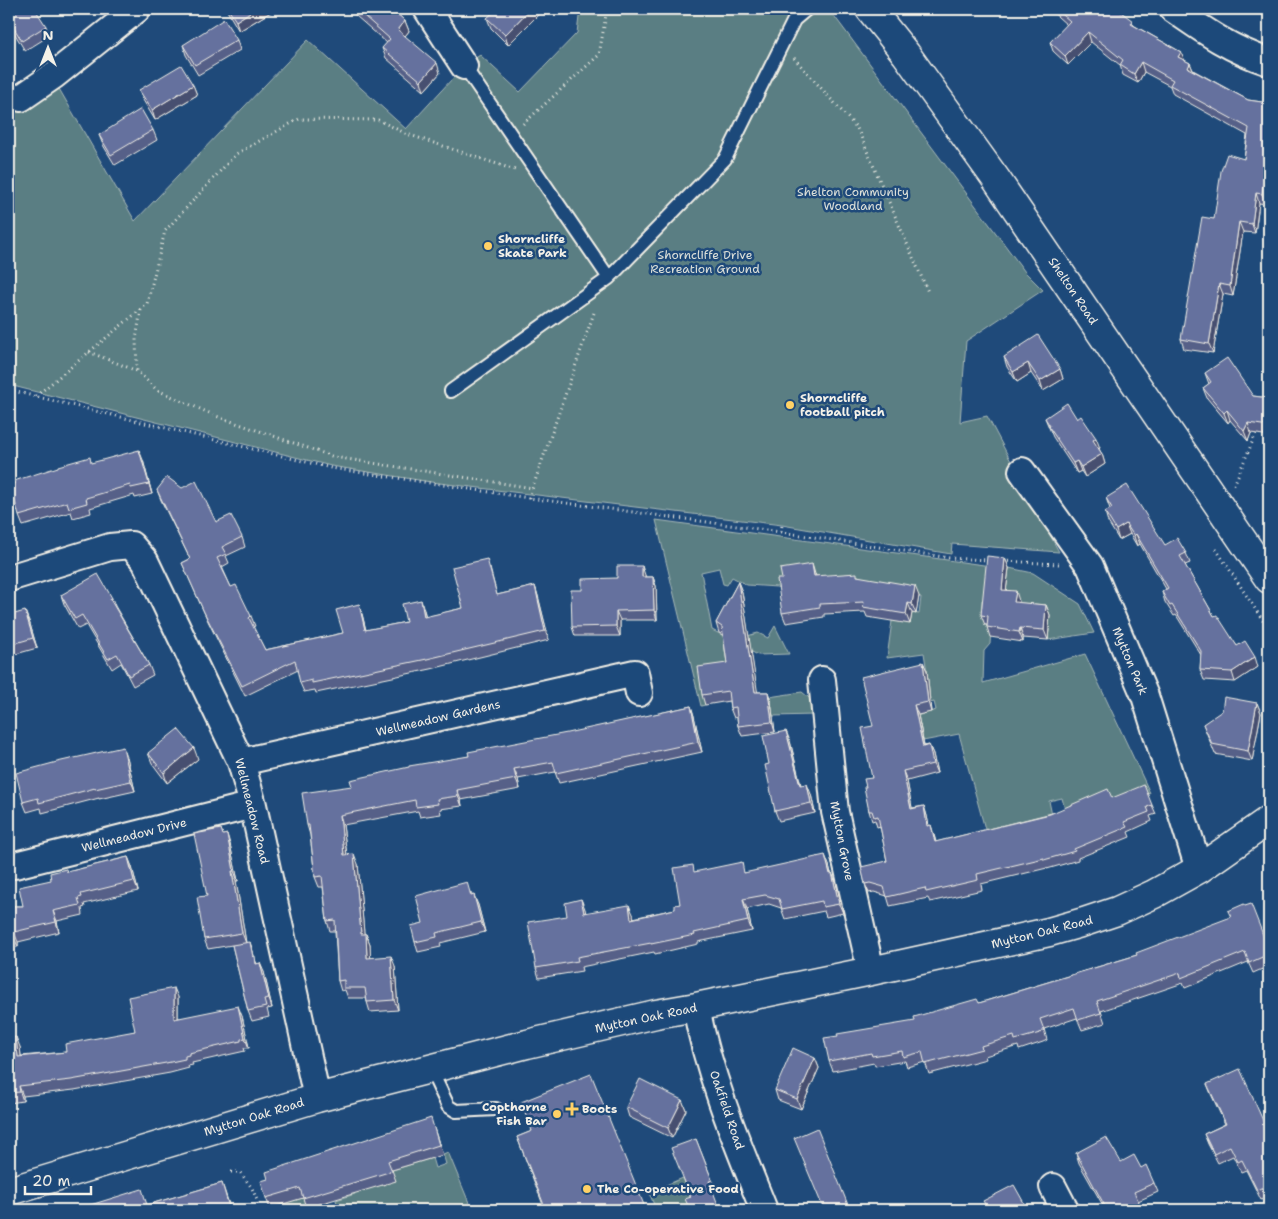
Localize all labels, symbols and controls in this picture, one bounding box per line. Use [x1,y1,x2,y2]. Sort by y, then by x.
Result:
north arrow [22,22,72,72]
text: N [42,26,54,44]
park label: Shelton Community Woodland [797,184,909,214]
place label: Shorncliffe Skate Park [498,231,567,261]
marker: Shorncliffe Skate Park [482,240,494,252]
park label: Shorncliffe Drive Recreation Ground [650,247,760,277]
street label: Shelton Road [1045,254,1102,328]
place label: Shorncliffe football pitch [800,390,885,420]
marker: Shorncliffe football pitch [784,399,796,411]
street label: Mytton Park [1108,625,1152,698]
street label: Wellmeadow Gardens [374,696,502,740]
street label: Wellmeadow Road [231,756,273,866]
street label: Mytton Grove [826,800,858,882]
street label: Wellmeadow Drive [80,814,188,856]
street label: Mytton Oak Road [990,912,1095,952]
street label: Mytton Oak Road [594,999,699,1037]
street label: Oakfield Road [706,1068,748,1152]
street label: Mytton Oak Road [202,1094,306,1140]
place label: Copthorne Fish Bar [482,1099,548,1129]
place label: Boots [582,1101,617,1117]
marker: Boots [566,1103,578,1115]
marker: Copthorne Fish Bar [551,1108,563,1120]
scale bar [25,1164,91,1196]
text: 20 m [32,1171,71,1191]
place label: The Co-operative Food [597,1181,739,1197]
marker: The Co-operative Food [581,1183,593,1195]

